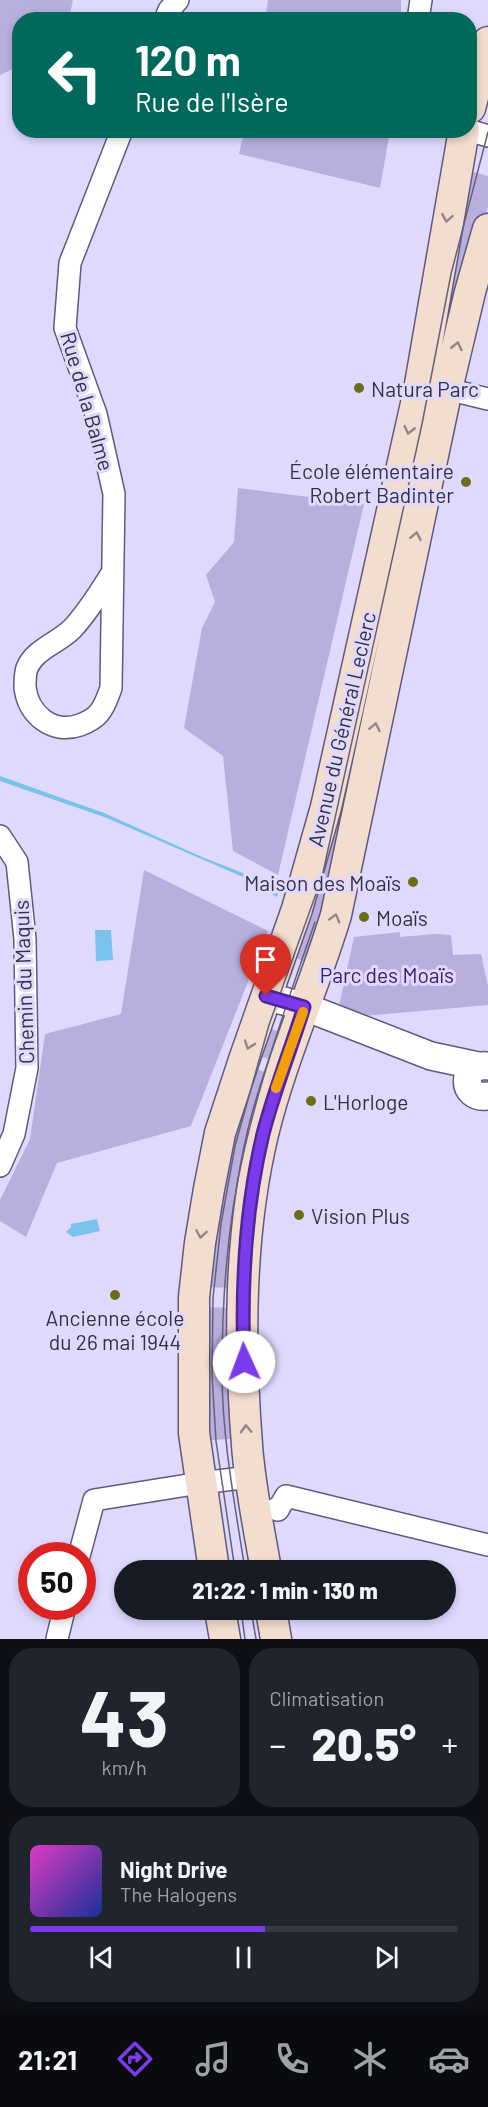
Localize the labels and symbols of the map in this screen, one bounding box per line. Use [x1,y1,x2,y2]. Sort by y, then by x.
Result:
one-way arrow [442,213,454,223]
street label: Rue de la Balme [56,329,120,473]
one-way arrow [450,341,463,351]
place label: Natura Parc [371,376,479,401]
marker: Natura Parc [352,381,366,395]
one-way arrow [404,425,417,435]
place label: École élémentaire Robert Badinter [289,458,454,507]
marker: École élémentaire Robert Badinter [459,475,473,489]
one-way arrow [408,532,421,542]
street label: Avenue du Général Leclerc [302,609,380,849]
one-way arrow [368,723,381,733]
place label: Maison des Moaïs [244,870,401,895]
marker: Maison des Moaïs [406,875,420,889]
street label: Chemin du Maquis [8,899,38,1065]
place label: Moaïs [376,905,428,930]
marker: Moaïs [357,910,371,924]
one-way arrow [328,913,340,924]
pin [240,934,291,996]
park label: Parc des Moaïs [320,962,454,987]
one-way arrow [243,1039,256,1050]
place label: L'Horloge [323,1089,408,1114]
marker: L'Horloge [304,1094,318,1108]
place label: Vision Plus [311,1203,410,1228]
marker: Vision Plus [292,1208,306,1222]
one-way arrow [196,1229,208,1238]
marker: Ancienne école du 26 mai 1944 [108,1288,122,1302]
place label: Ancienne école du 26 mai 1944 [46,1305,184,1354]
position arrow [212,1330,276,1394]
one-way arrow [240,1425,253,1434]
speed limit sign: 50 [18,1542,96,1620]

